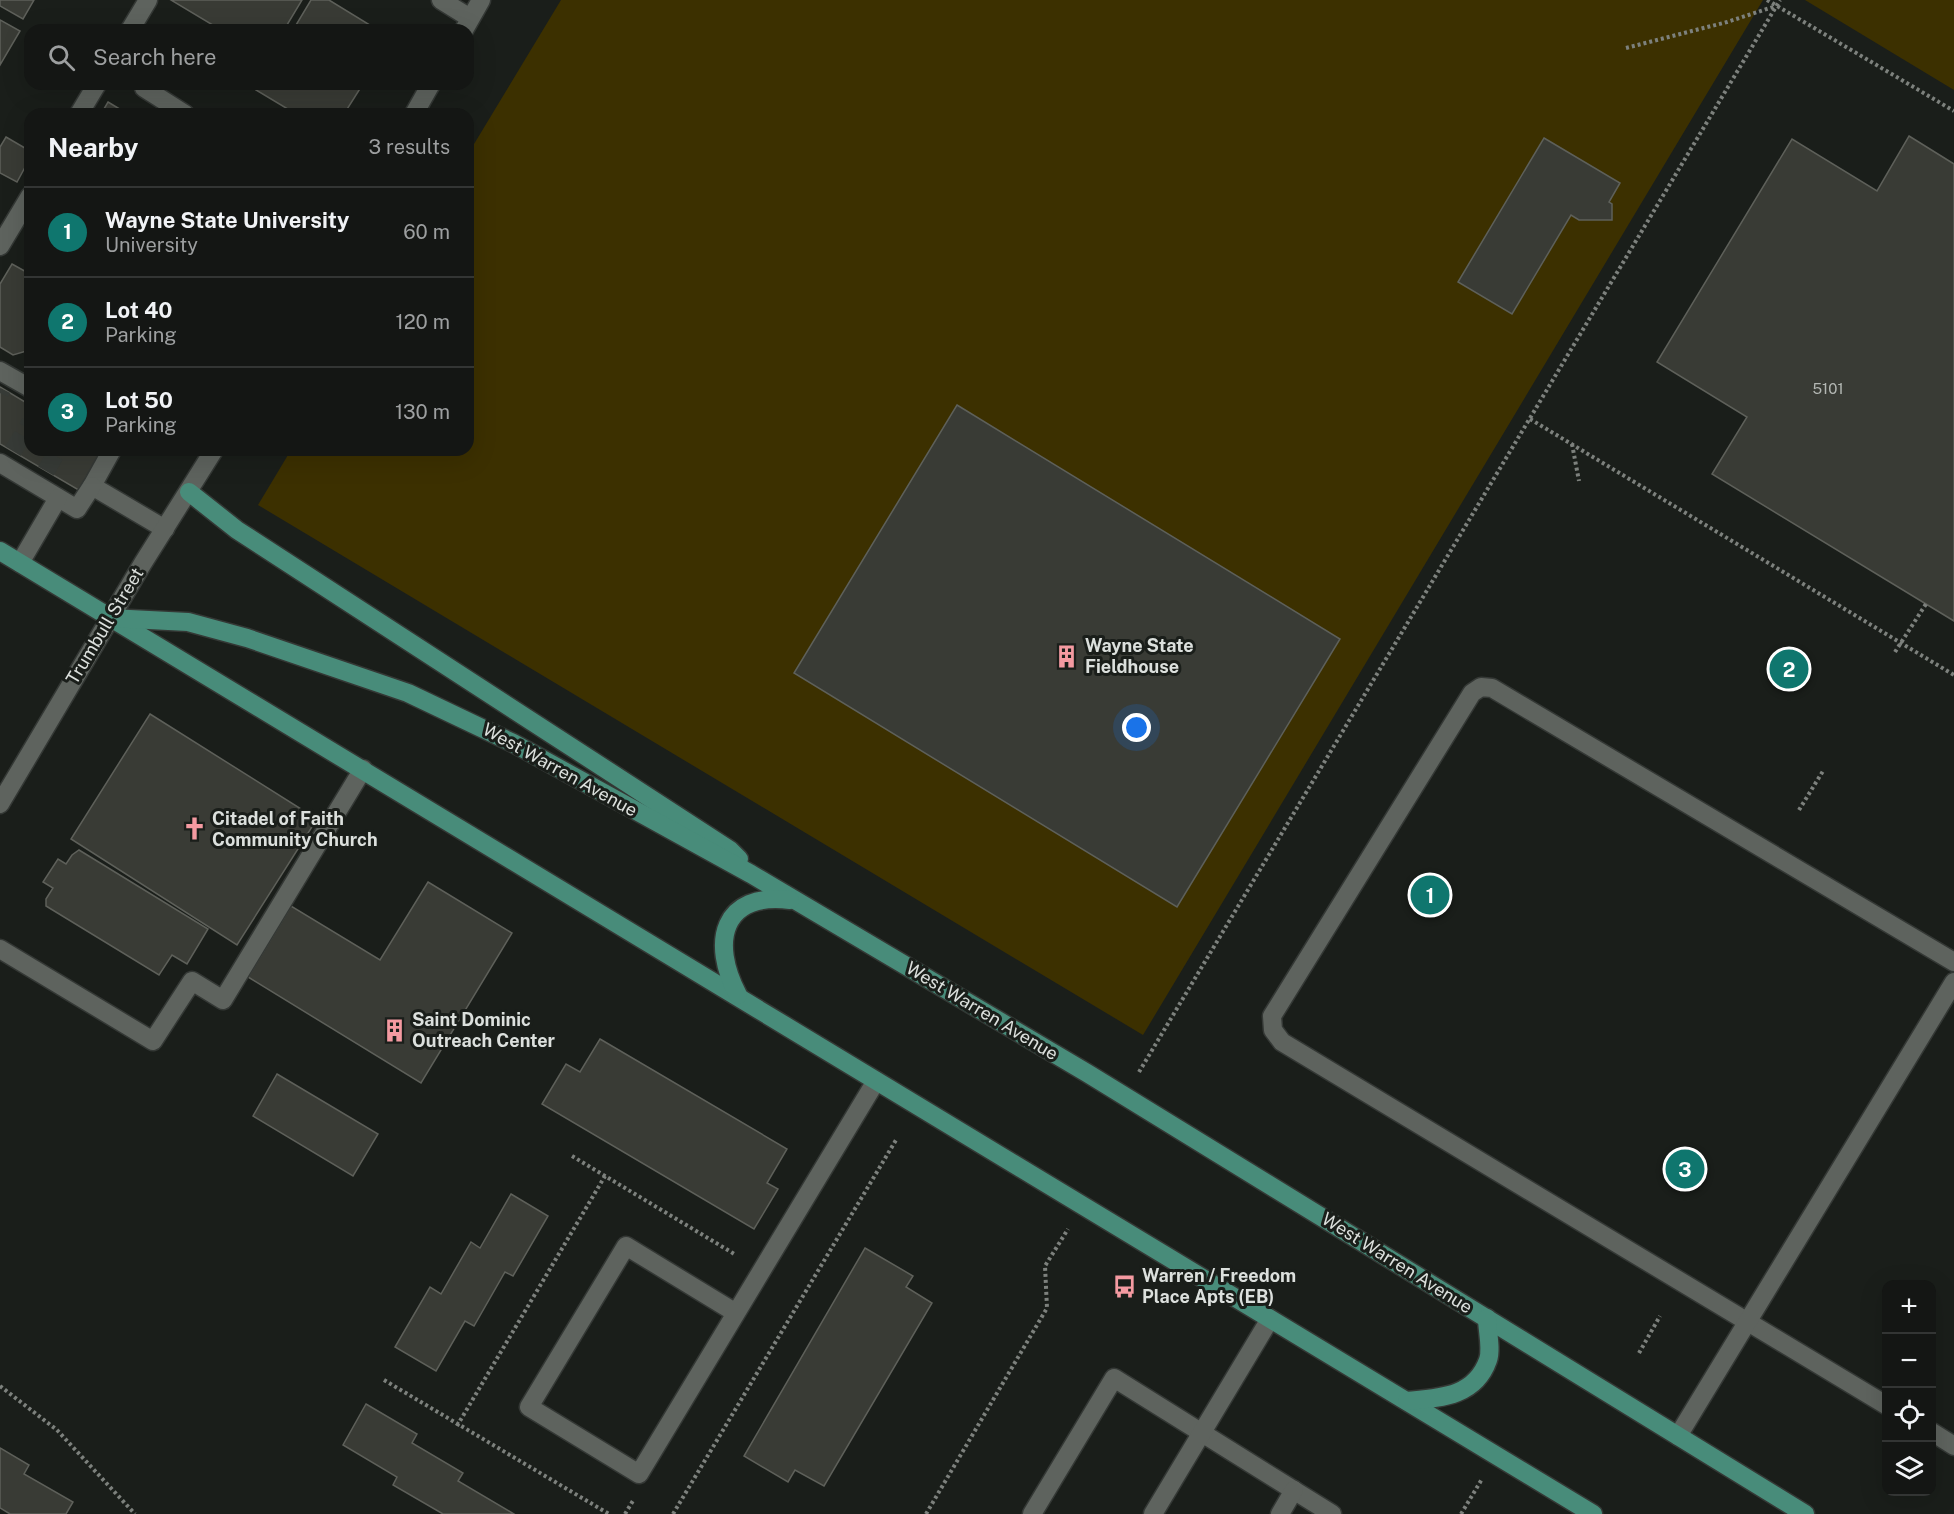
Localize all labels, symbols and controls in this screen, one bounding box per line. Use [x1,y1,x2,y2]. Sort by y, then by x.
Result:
search box [24,24,474,90]
icon: search [45,41,78,74]
text: Search here [93,44,217,70]
text: Nearby [48,132,138,163]
text: 3 results [369,135,450,159]
text: Wayne State University [105,207,349,233]
text: 1 [63,220,72,244]
text: 60 m [403,220,450,244]
text: University [105,233,198,257]
text: Lot 40 [105,297,173,323]
text: 2 [61,310,74,334]
text: 120 m [396,310,450,334]
text: Parking [105,323,177,347]
house number: 5101 [1813,380,1844,397]
text: Lot 50 [105,387,173,413]
text: 3 [61,400,74,424]
text: 130 m [395,400,450,424]
text: Parking [105,413,177,437]
street label: Trumbull Street [62,564,148,688]
place label: Wayne State Fieldhouse [1085,635,1194,677]
building icon: Wayne State Fieldhouse [1054,643,1080,669]
pin: 2 [1770,646,1808,692]
your location [1122,713,1151,742]
street label: West Warren Avenue [479,718,641,821]
place label: Citadel of Faith Community Church [212,808,378,850]
church icon: Citadel of Faith Community Church [181,816,207,842]
pin: 1 [1410,872,1450,918]
street label: West Warren Avenue [903,957,1062,1064]
place label: Saint Dominic Outreach Center [412,1009,556,1051]
building icon: Saint Dominic Outreach Center [381,1017,407,1043]
pin: 3 [1666,1146,1704,1192]
street label: West Warren Avenue [1318,1208,1476,1317]
place label: Warren / Freedom Place Apts (EB) [1142,1265,1296,1307]
bus stop icon: Warren / Freedom Place Apts (EB) [1111,1273,1137,1299]
map controls [1882,1280,1936,1496]
button: + [1882,1280,1936,1334]
button: − [1882,1334,1936,1388]
button: locate [1882,1388,1936,1442]
button: layers [1882,1442,1936,1496]

